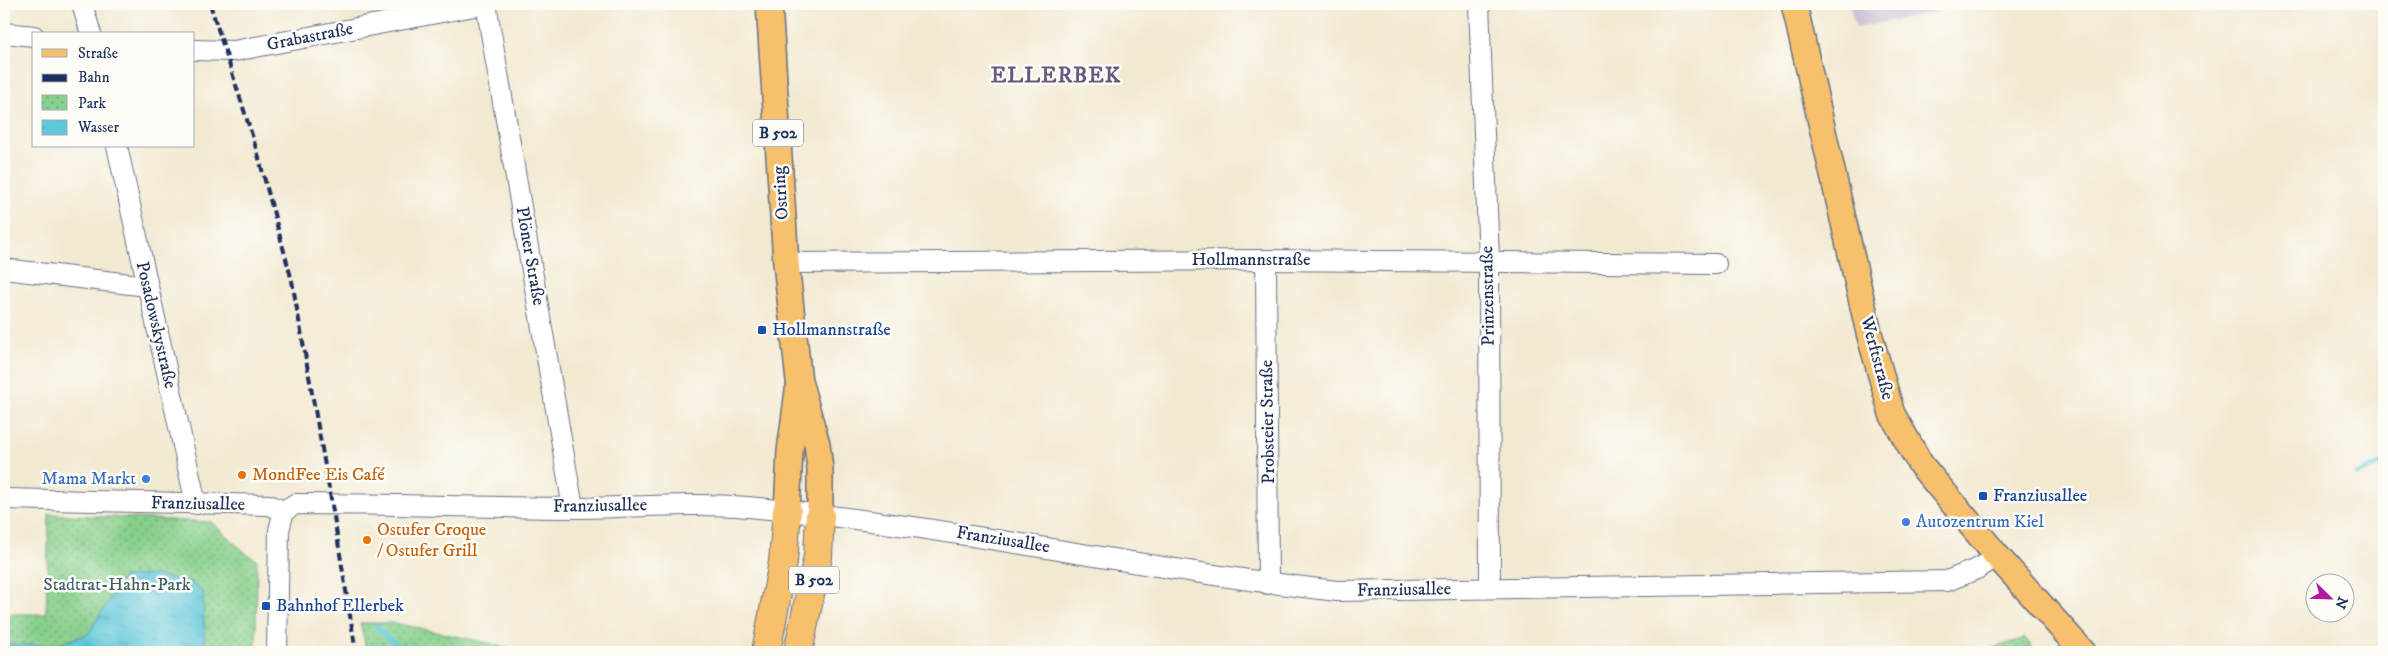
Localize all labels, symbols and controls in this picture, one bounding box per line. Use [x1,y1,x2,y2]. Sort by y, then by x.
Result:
street label: Grabastraße [265,18,355,56]
legend [32,32,195,148]
text: Straße [78,44,118,63]
district label: ELLERBEK [991,62,1121,89]
text: Bahn [78,68,110,87]
text: Park [78,94,107,113]
text: Wasser [77,118,119,137]
road number: B 502 [753,120,803,146]
street label: Ostring [768,165,794,221]
street label: Plöner Straße [511,205,549,307]
street label: Prinzenstraße [1476,246,1500,346]
street label: Hollmannstraße [1192,249,1310,271]
street label: Posadowskystraße [131,259,181,391]
street label: Werftstraße [1855,313,1899,402]
place label: Hollmannstraße [772,319,891,341]
marker: Hollmannstraße [756,324,768,336]
street label: Probsteier Straße [1256,360,1280,484]
place label: MondFee Eis Café [252,464,385,486]
place label: Mama Markt [42,468,136,490]
marker: MondFee Eis Café [236,469,248,481]
marker: Mama Markt [140,473,152,485]
place label: Franziusallee [1993,485,2087,507]
marker: Franziusallee [1977,490,1989,502]
street label: Franziusallee [151,492,245,516]
street label: Franziusallee [553,494,647,518]
place label: Autozentrum Kiel [1916,511,2045,533]
marker: Autozentrum Kiel [1900,516,1912,528]
place label: Ostufer Croque / Ostufer Grill [377,519,486,562]
street label: Franziusallee [955,522,1051,558]
marker: Ostufer Croque / Ostufer Grill [361,534,373,546]
road number: B 502 [789,566,839,594]
park label: Stadtrat-Hahn-Park [43,574,191,596]
north arrow [2306,574,2356,624]
street label: Franziusallee [1357,578,1451,602]
text: N [2330,594,2352,612]
place label: Bahnhof Ellerbek [276,595,404,617]
marker: Bahnhof Ellerbek [260,600,272,612]

